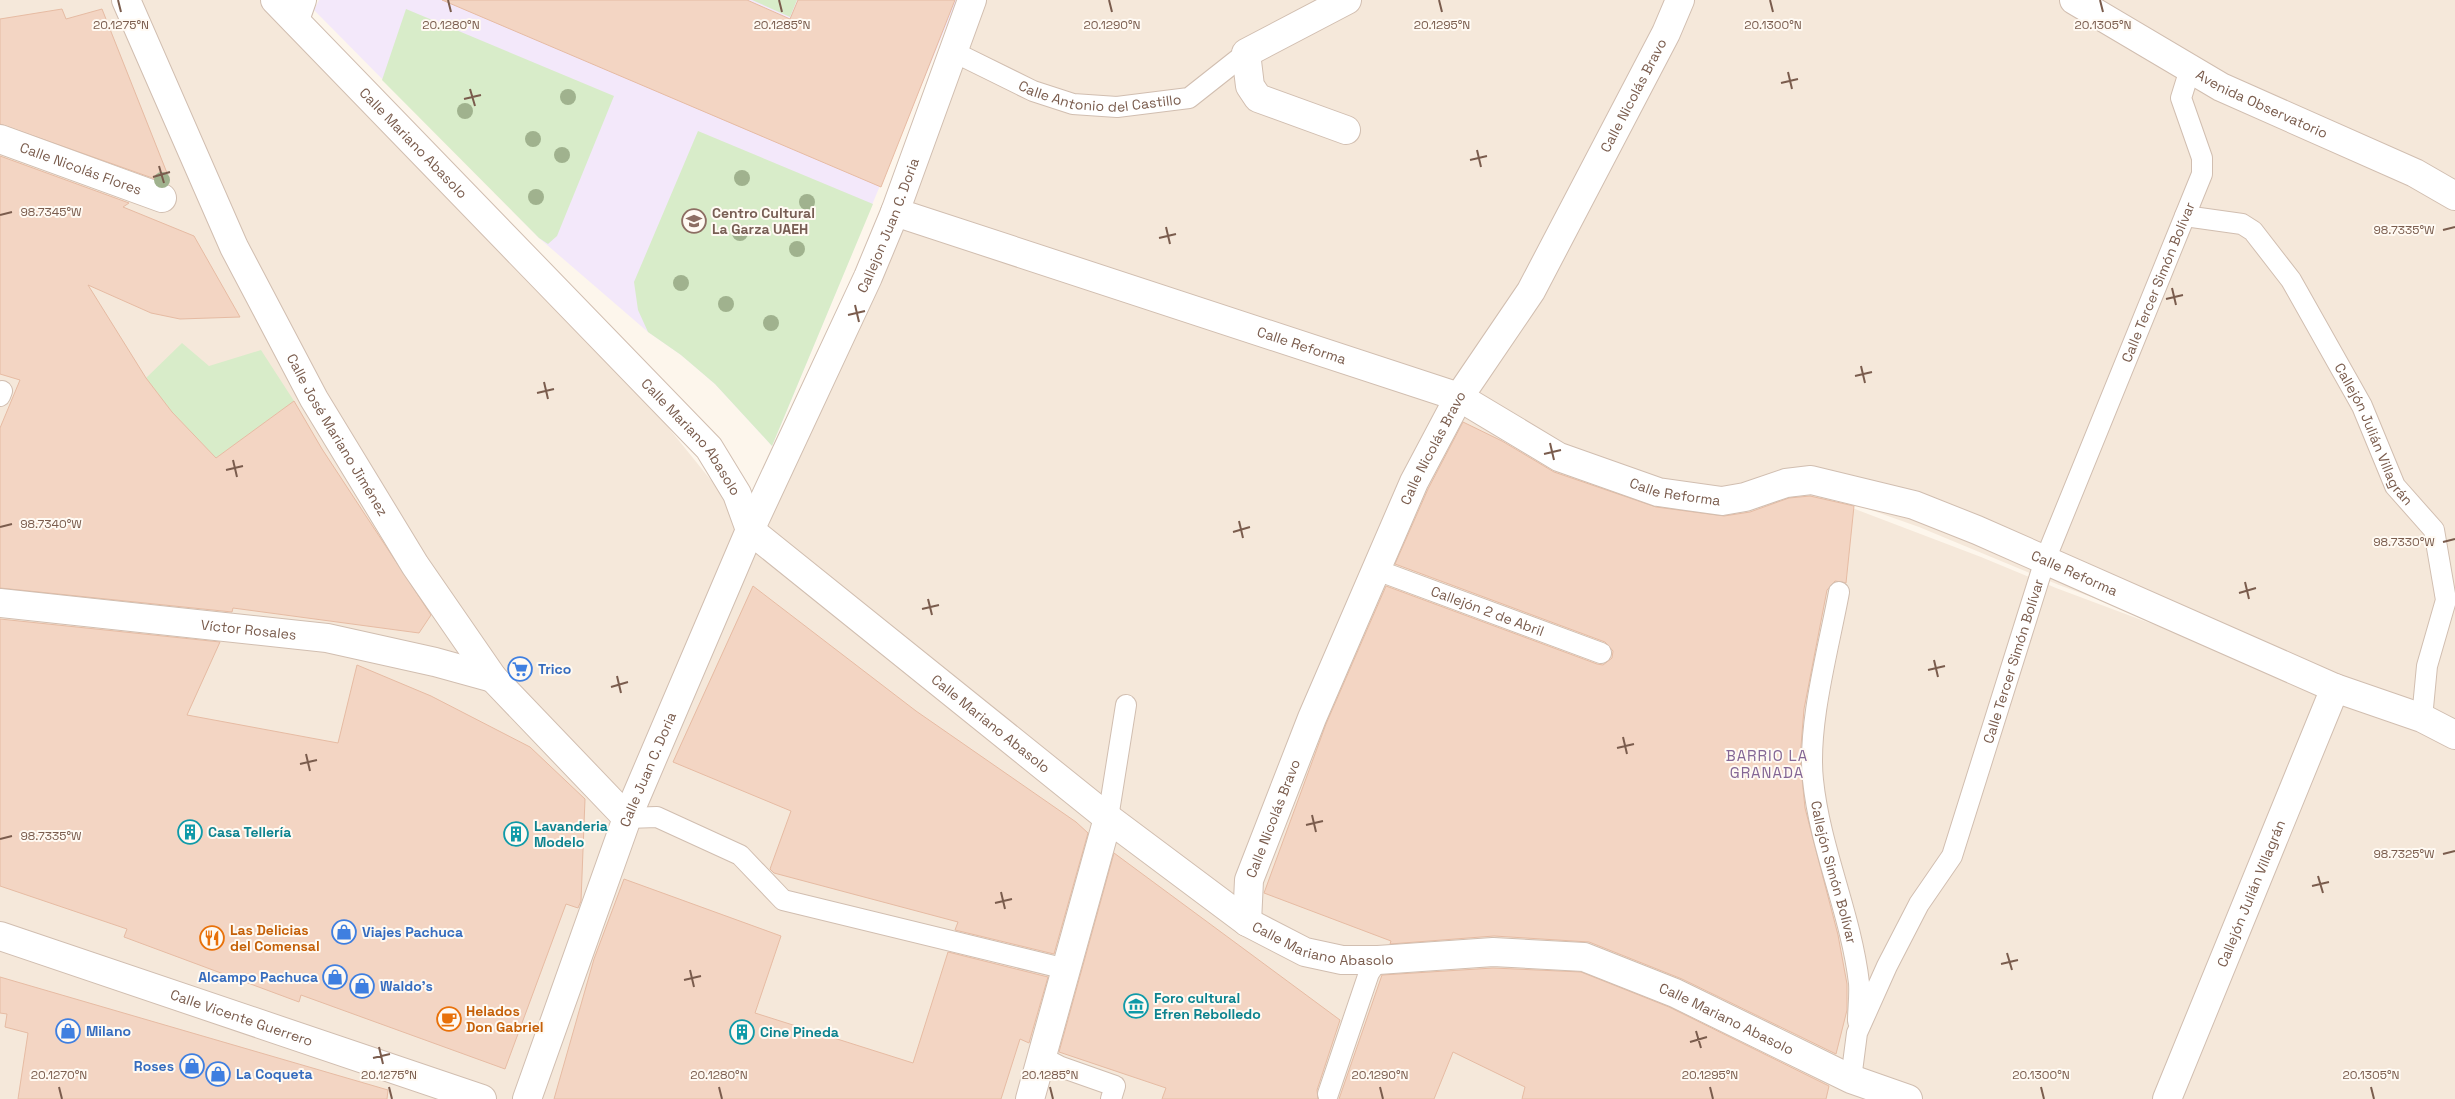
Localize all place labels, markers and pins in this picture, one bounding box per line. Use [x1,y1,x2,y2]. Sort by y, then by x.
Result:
place label: Centro Cultural La Garza UAEH [712,204,815,238]
school or university icon: Centro Cultural La Garza UAEH [681,208,707,234]
supermarket icon: Trico [507,656,533,682]
place label: Trico [538,660,571,678]
place label: Lavanderia Modelo [534,817,608,851]
building icon: Casa Tellería [177,819,203,845]
building icon: Lavanderia Modelo [503,821,529,847]
place label: Casa Tellería [208,823,291,841]
shop icon: Viajes Pachuca [331,919,357,945]
place label: Las Delicias del Comensal [230,921,320,955]
place label: Viajes Pachuca [362,923,463,941]
restaurant icon: Las Delicias del Comensal [199,925,225,951]
shop icon: Alcampo Pachuca [322,964,348,990]
place label: Alcampo Pachuca [198,968,318,986]
shop icon: Waldo's [349,973,375,999]
place label: Waldo's [380,977,433,995]
place label: Foro cultural Efren Rebolledo [1154,989,1261,1023]
museum icon: Foro cultural Efren Rebolledo [1123,993,1149,1019]
place label: Helados Don Gabriel [466,1002,543,1036]
cafe icon: Helados Don Gabriel [436,1006,462,1032]
shop icon: Milano [55,1018,81,1044]
building icon: Cine Pineda [729,1019,755,1045]
place label: Milano [86,1022,131,1040]
place label: Cine Pineda [760,1023,839,1041]
shop icon: Roses [179,1053,205,1079]
place label: Roses [134,1057,174,1075]
shop icon: La Coqueta [205,1061,231,1087]
place label: La Coqueta [236,1065,313,1083]

